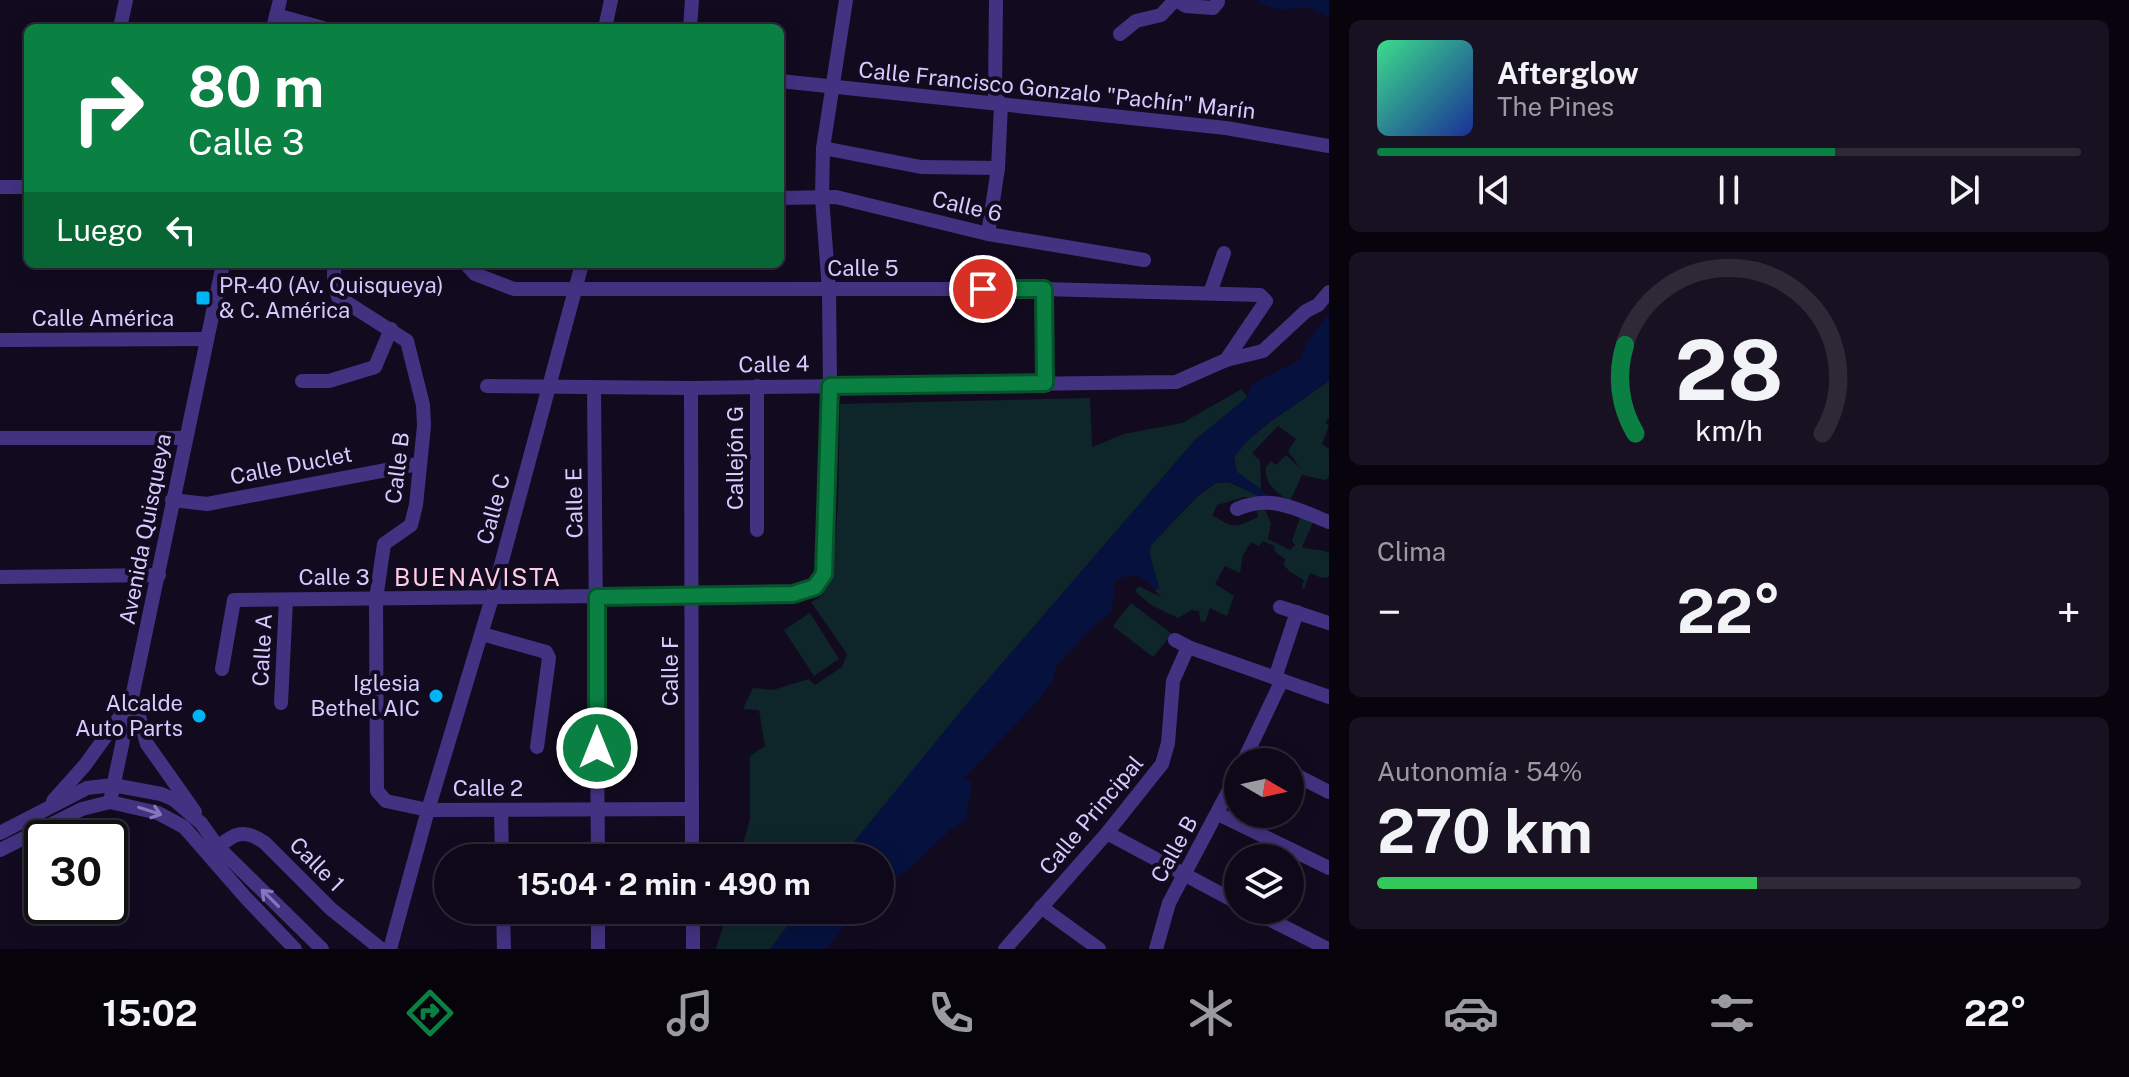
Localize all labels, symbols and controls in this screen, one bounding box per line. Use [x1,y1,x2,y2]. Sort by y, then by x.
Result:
text: 80 m [188,54,324,120]
text: Afterglow [1497,55,1639,91]
icon: right [56,56,160,160]
street label: Calle Francisco Gonzalo "Pachín" Marín [857,56,1257,124]
text: The Pines [1497,91,1614,122]
text: Calle 3 [188,121,304,163]
icon: previous [1472,168,1516,212]
icon: pause [1707,168,1751,212]
icon: next [1942,168,1986,212]
street label: Calle 6 [929,185,1005,227]
icon: left [159,208,203,252]
text: Luego [56,212,143,248]
street label: Calle 5 [827,255,899,281]
pin [949,255,1017,323]
icon: arrive [961,267,1005,311]
place label: PR-40 (Av. Quisqueya) & C. América [219,272,444,323]
marker: PR-40 (Av. Quisqueya) & C. América [194,289,212,307]
street label: Calle América [32,305,174,331]
text: 28 [1675,321,1783,419]
street label: Calle 4 [738,350,810,378]
street label: Callejón G [722,406,748,510]
text: km/h [1695,415,1763,448]
street label: Avenida Quisqueya [114,431,176,627]
street label: Calle B [380,431,414,505]
street label: Calle Duclet [228,440,354,490]
street label: Calle E [560,467,588,539]
street label: Calle C [471,471,515,547]
text: Clima [1377,536,1446,567]
district label: BUENAVISTA [394,563,562,591]
street label: Calle 3 [298,564,370,590]
text: 22° [1677,576,1781,647]
text: − [1377,586,1401,638]
text: + [2057,586,2081,638]
street label: Calle A [247,613,277,687]
street label: Calle F [657,636,683,706]
place label: Iglesia Bethel AIC [311,670,420,721]
marker: Iglesia Bethel AIC [427,687,445,705]
place label: Alcalde Auto Parts [75,690,183,741]
position arrow [555,706,639,790]
marker: Alcalde Auto Parts [190,707,208,725]
north arrow [1224,748,1304,828]
map controls [1224,748,1304,924]
street label: Calle Principal [1034,750,1148,880]
text: Autonomía · 54% [1377,756,1583,787]
street label: Calle 2 [453,775,523,801]
text: 270 km [1377,796,1593,867]
one-way arrow [137,805,162,819]
street label: Calle B [1145,811,1203,887]
speed limit sign: 30 [24,820,128,924]
street label: Calle 1 [284,831,350,897]
button: layers [1224,844,1304,924]
text: 15:04 · 2 min · 490 m [517,866,811,902]
one-way arrow [260,889,280,909]
icon: directions [402,985,458,1041]
icon: music [662,985,718,1041]
icon: phone [923,985,979,1041]
icon: climate [1183,985,1239,1041]
icon: car [1443,985,1499,1041]
icon: filters [1704,985,1760,1041]
text: 15:02 [102,992,198,1034]
text: 22° [1964,992,2027,1034]

